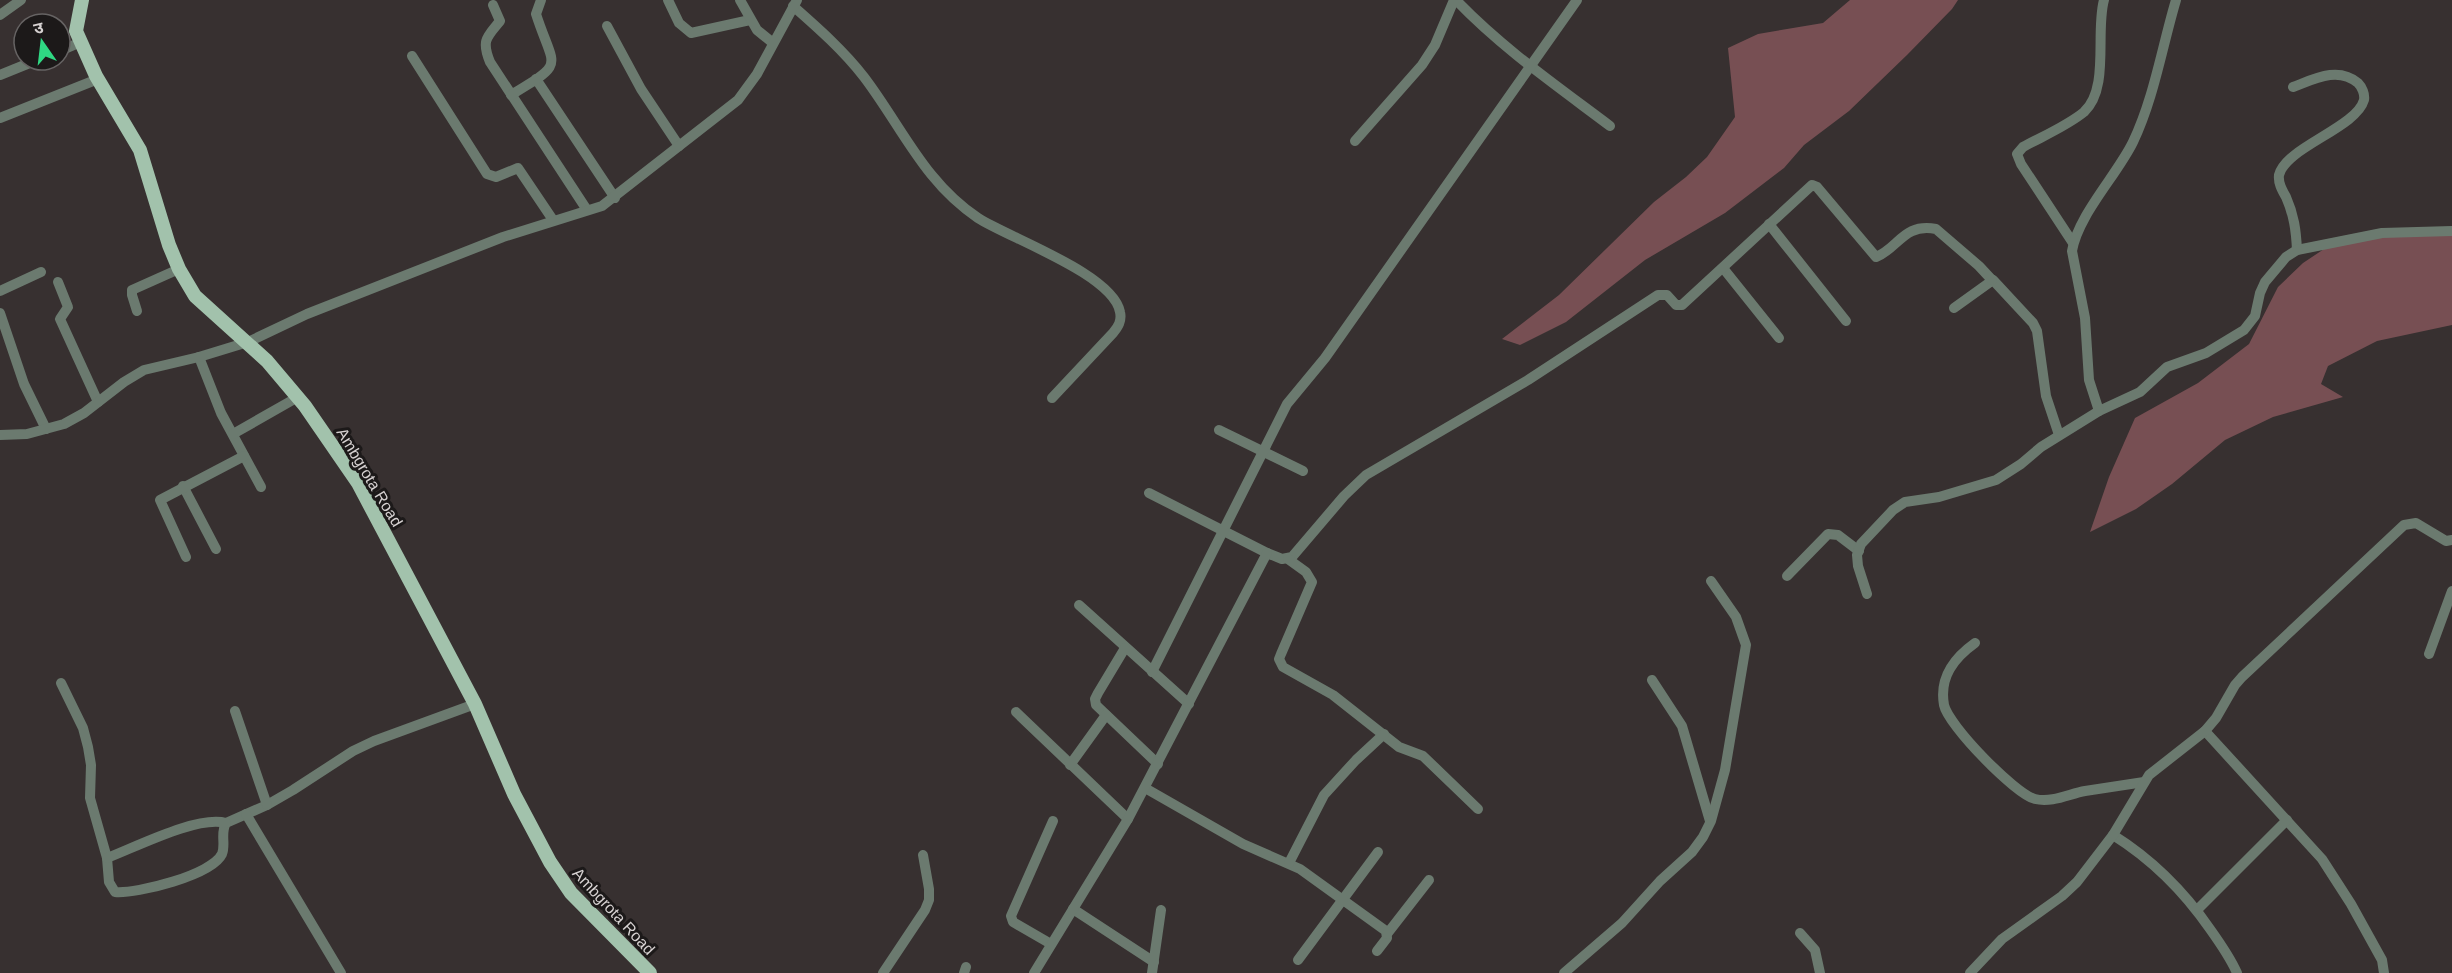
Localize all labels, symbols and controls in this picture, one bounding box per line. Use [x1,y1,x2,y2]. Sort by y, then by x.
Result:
north arrow [12,12,72,72]
text: उ [32,18,46,37]
street label: Ambgrota Road [333,425,406,530]
street label: Ambgrota Road [569,865,658,958]

